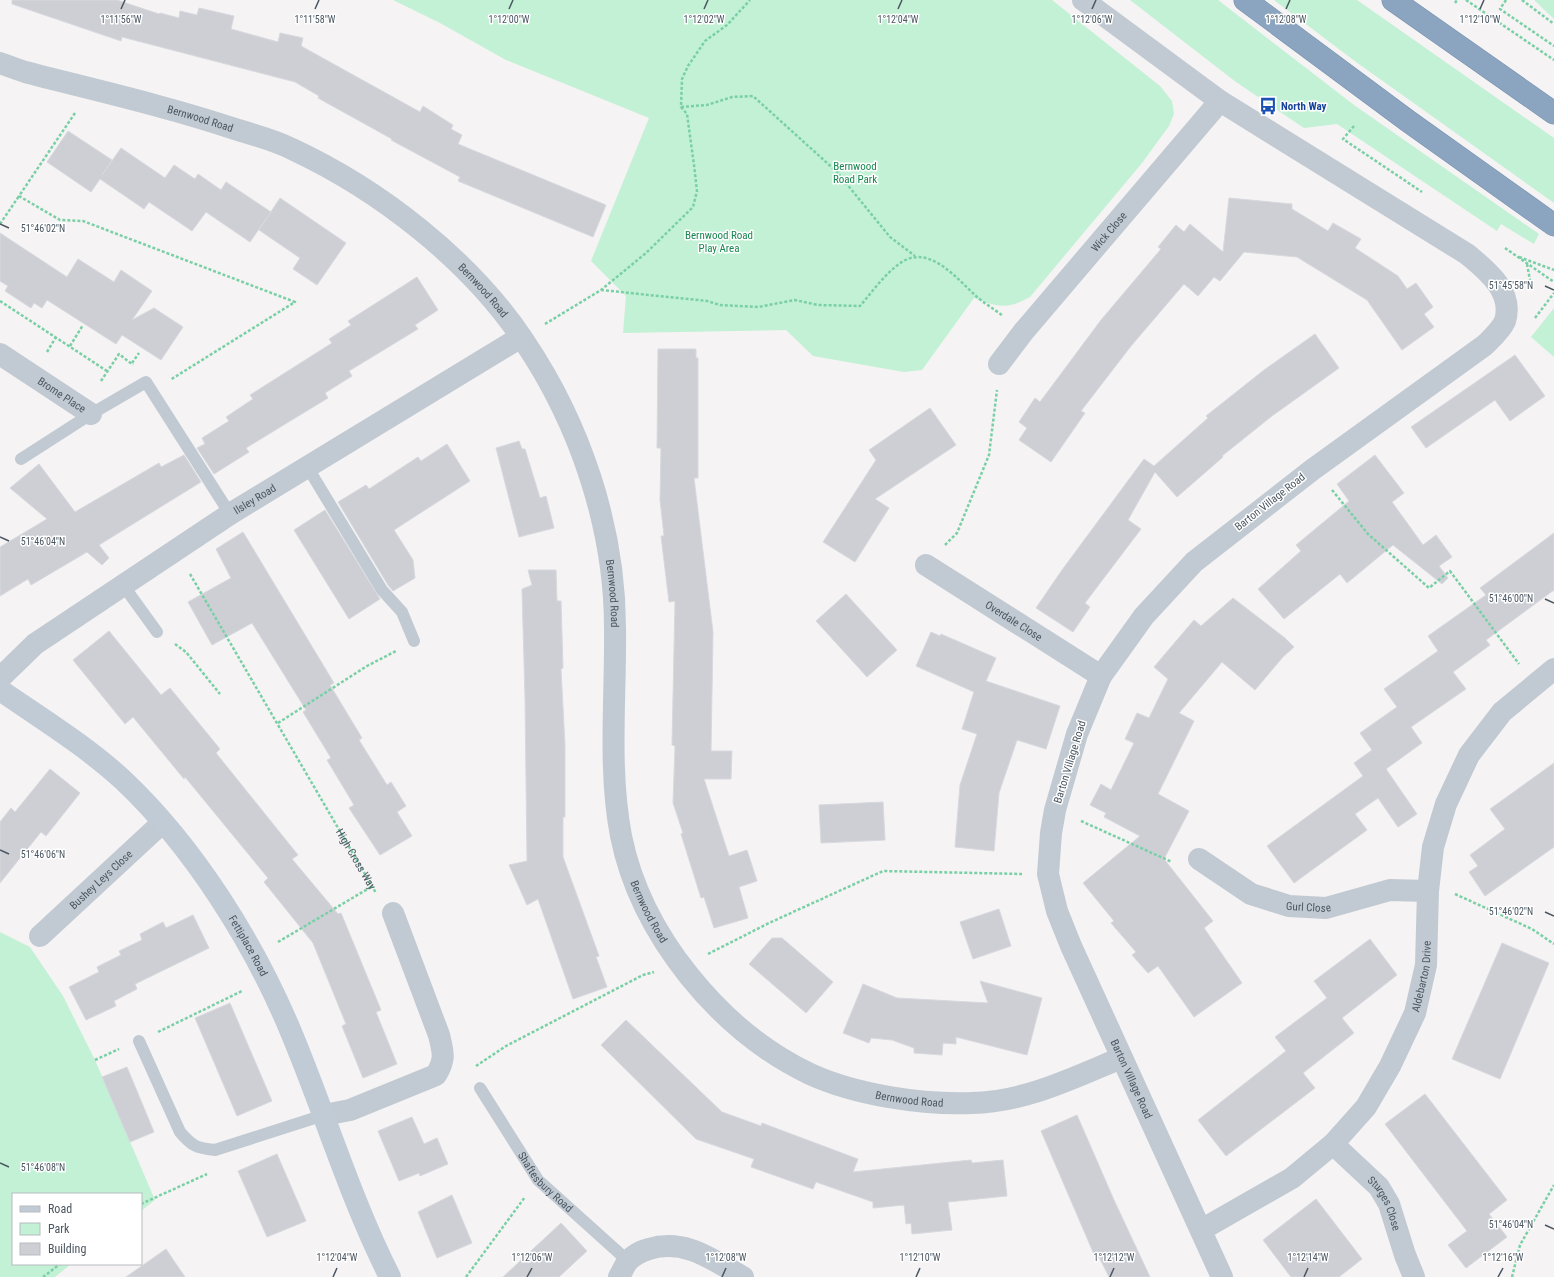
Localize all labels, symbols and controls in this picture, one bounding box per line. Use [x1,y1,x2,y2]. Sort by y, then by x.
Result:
text: 1°11'56"W [101,14,142,25]
text: 1°11'58"W [295,14,336,25]
text: 1°12'00"W [489,14,530,25]
text: 1°12'02"W [684,14,725,25]
text: 1°12'04"W [878,14,919,25]
text: 1°12'06"W [1072,14,1113,25]
text: 1°12'08"W [1266,14,1307,25]
text: 1°12'10"W [1460,14,1501,25]
bus stop icon: North Way [1258,96,1278,116]
place label: North Way [1281,100,1327,113]
street label: Bernwood Road [166,102,235,135]
park label: Bernwood Road Park [833,160,877,186]
street label: Wick Close [1088,209,1129,254]
text: 51°46'02"N [21,223,65,234]
park label: Bernwood Road Play Area [685,229,753,255]
street label: Bernwood Road [456,260,511,320]
text: 51°45'58"N [1489,280,1533,291]
street label: Brome Place [35,374,88,415]
street label: Barton Village Road [1232,471,1308,533]
street label: Ilsley Road [231,481,278,517]
text: 51°46'04"N [21,536,65,547]
street label: Bernwood Road [603,559,622,628]
text: 51°46'00"N [1489,593,1533,604]
street label: Overdale Close [983,598,1045,644]
street label: Barton Village Road [1051,719,1089,805]
street label: High Cross Way [333,826,379,892]
street label: Bushey Leys Close [67,847,135,912]
text: 51°46'06"N [21,849,65,860]
street label: Bernwood Road [628,879,670,945]
street label: Gurl Close [1286,899,1332,914]
text: 51°46'02"N [1489,906,1533,917]
street label: Fettiplace Road [226,913,270,978]
street label: Aldebarton Drive [1409,941,1433,1013]
street label: Barton Village Road [1108,1037,1155,1121]
street label: Bernwood Road [874,1088,944,1109]
street label: Shaftesbury Road [515,1149,576,1215]
text: 51°46'08"N [21,1162,65,1173]
street label: Sturges Close [1365,1173,1403,1232]
legend [12,1193,142,1265]
text: Road [48,1202,72,1216]
text: 51°46'04"N [1489,1219,1533,1230]
text: Park [48,1222,70,1236]
text: Building [48,1242,86,1256]
text: 1°12'04"W [317,1252,358,1263]
text: 1°12'06"W [512,1252,553,1263]
text: 1°12'08"W [706,1252,747,1263]
text: 1°12'10"W [900,1252,941,1263]
text: 1°12'12"W [1094,1252,1135,1263]
text: 1°12'14"W [1288,1252,1329,1263]
text: 1°12'16"W [1483,1252,1524,1263]

